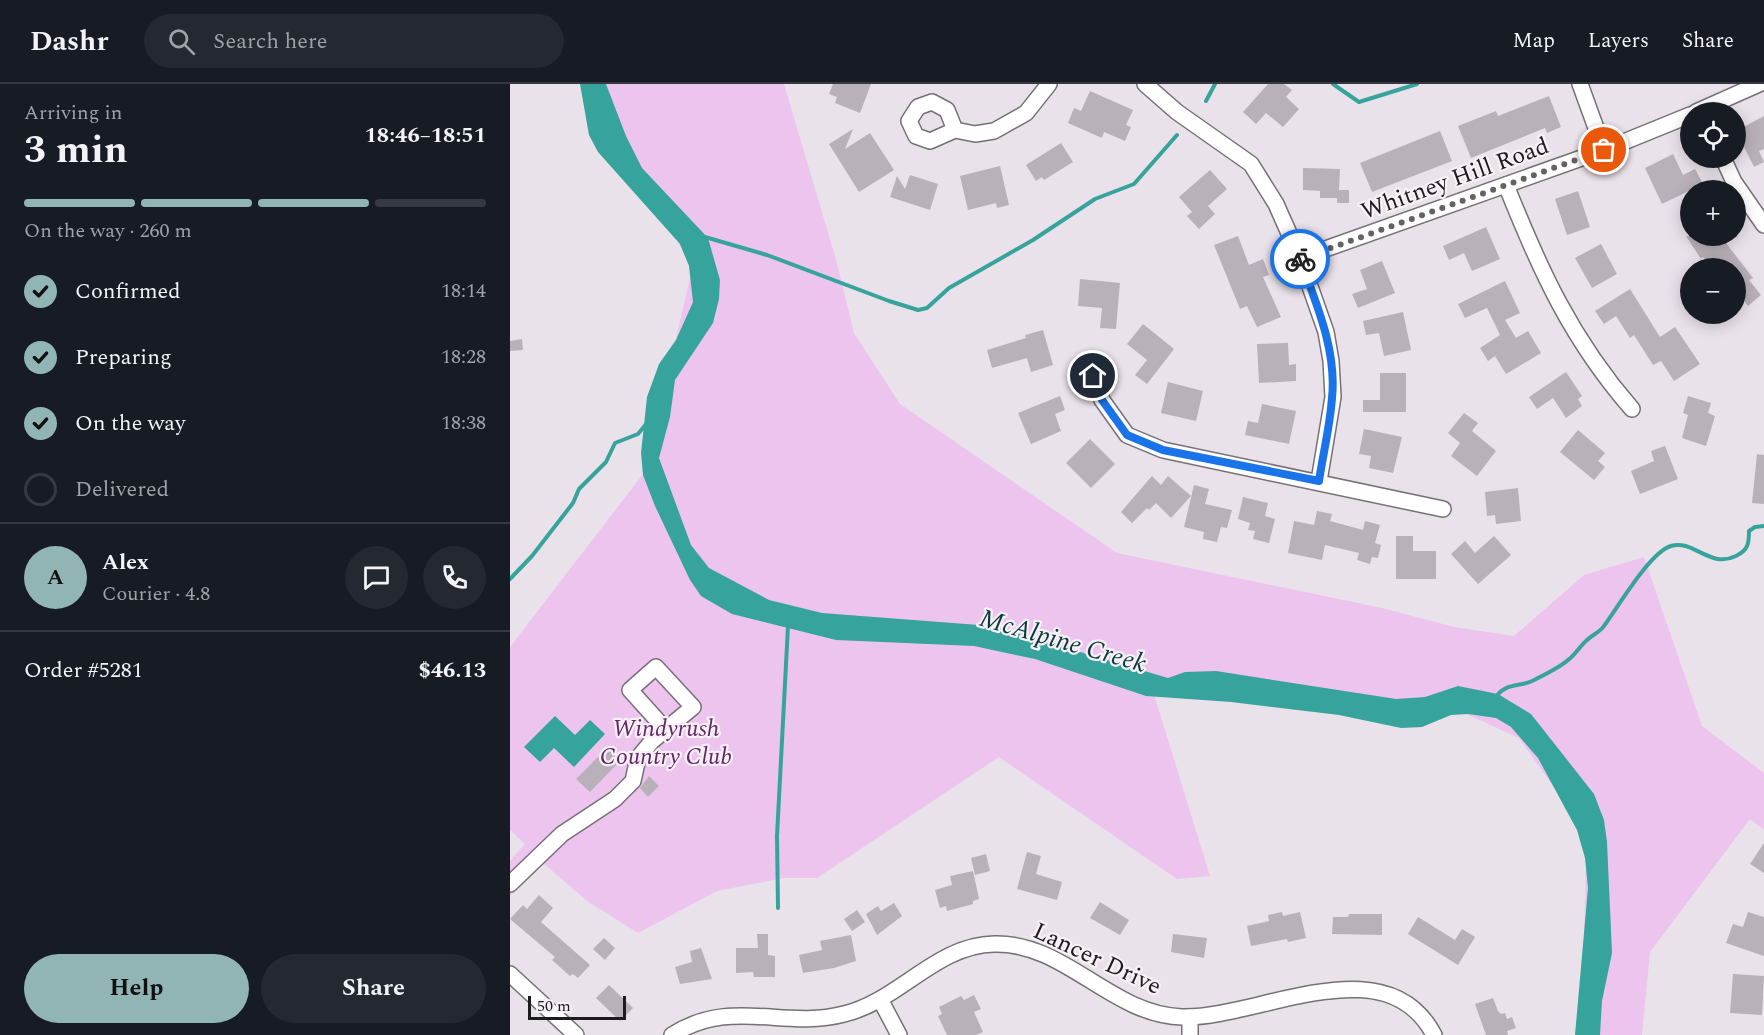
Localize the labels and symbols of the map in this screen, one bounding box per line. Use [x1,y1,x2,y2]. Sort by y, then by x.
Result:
pin [1578,124,1629,175]
street label: Whitney Hill Road [1356,128,1554,230]
courier [1270,229,1330,289]
pin [1067,350,1118,401]
water label: McAlpine Creek [975,598,1151,684]
park label: Windyrush Country Club [600,711,732,775]
street label: Lancer Drive [1027,913,1167,1005]
scale bar [528,993,626,1020]

